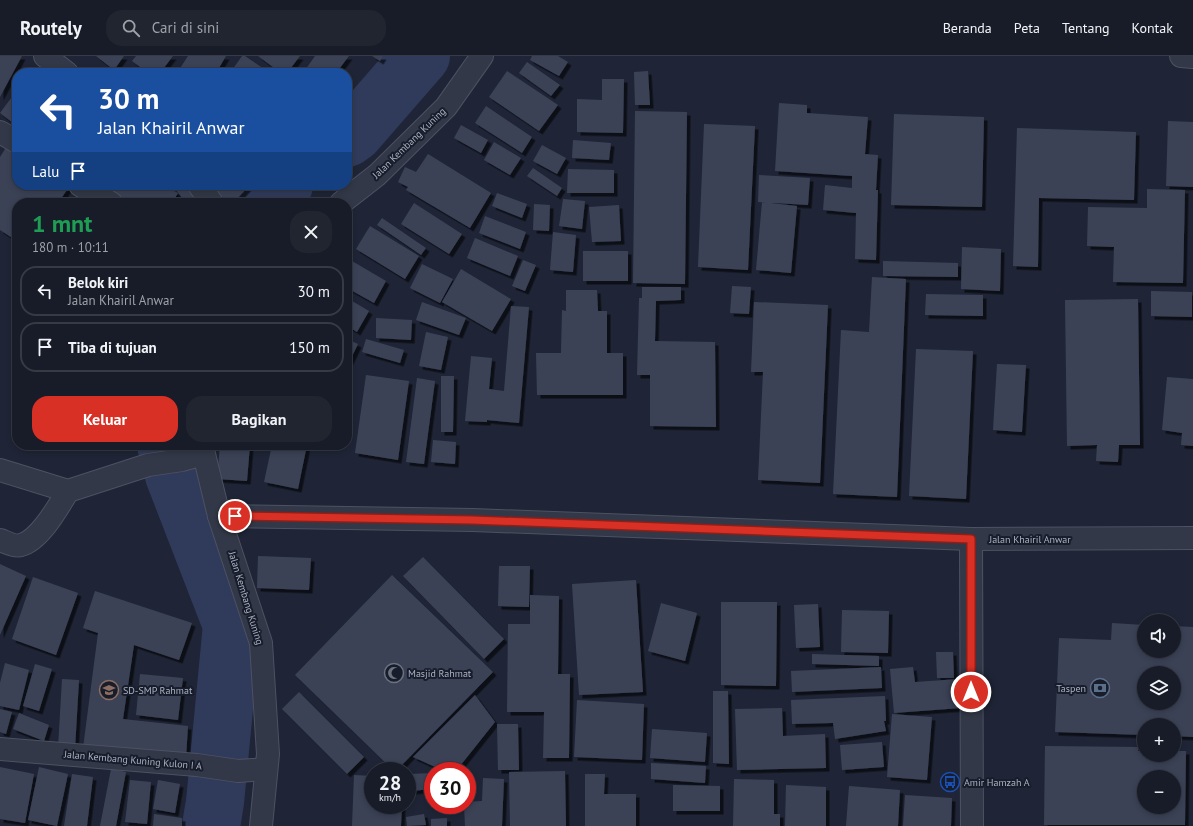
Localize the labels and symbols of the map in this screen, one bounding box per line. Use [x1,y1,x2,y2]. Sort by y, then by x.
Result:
street label: Jalan Kembang Kuning [369,105,448,182]
pin [218,499,252,533]
street label: Jalan Khairil Anwar [988,533,1071,546]
street label: Jalan Kembang Kuning [225,549,266,646]
mosque icon: Masjid Rahmat [383,662,405,684]
place label: Masjid Rahmat [408,667,472,680]
position arrow [950,671,992,713]
bank icon: Taspen [1089,677,1111,699]
school or university icon: SD-SMP Rahmat [98,679,120,701]
place label: Taspen [1056,682,1086,695]
place label: SD-SMP Rahmat [123,684,193,697]
street label: Jalan Kembang Kuning Kulon I A [63,747,203,773]
speed limit sign: 30 [424,762,476,814]
bus stop icon: Amir Hamzah A [939,771,961,793]
place label: Amir Hamzah A [964,776,1030,789]

